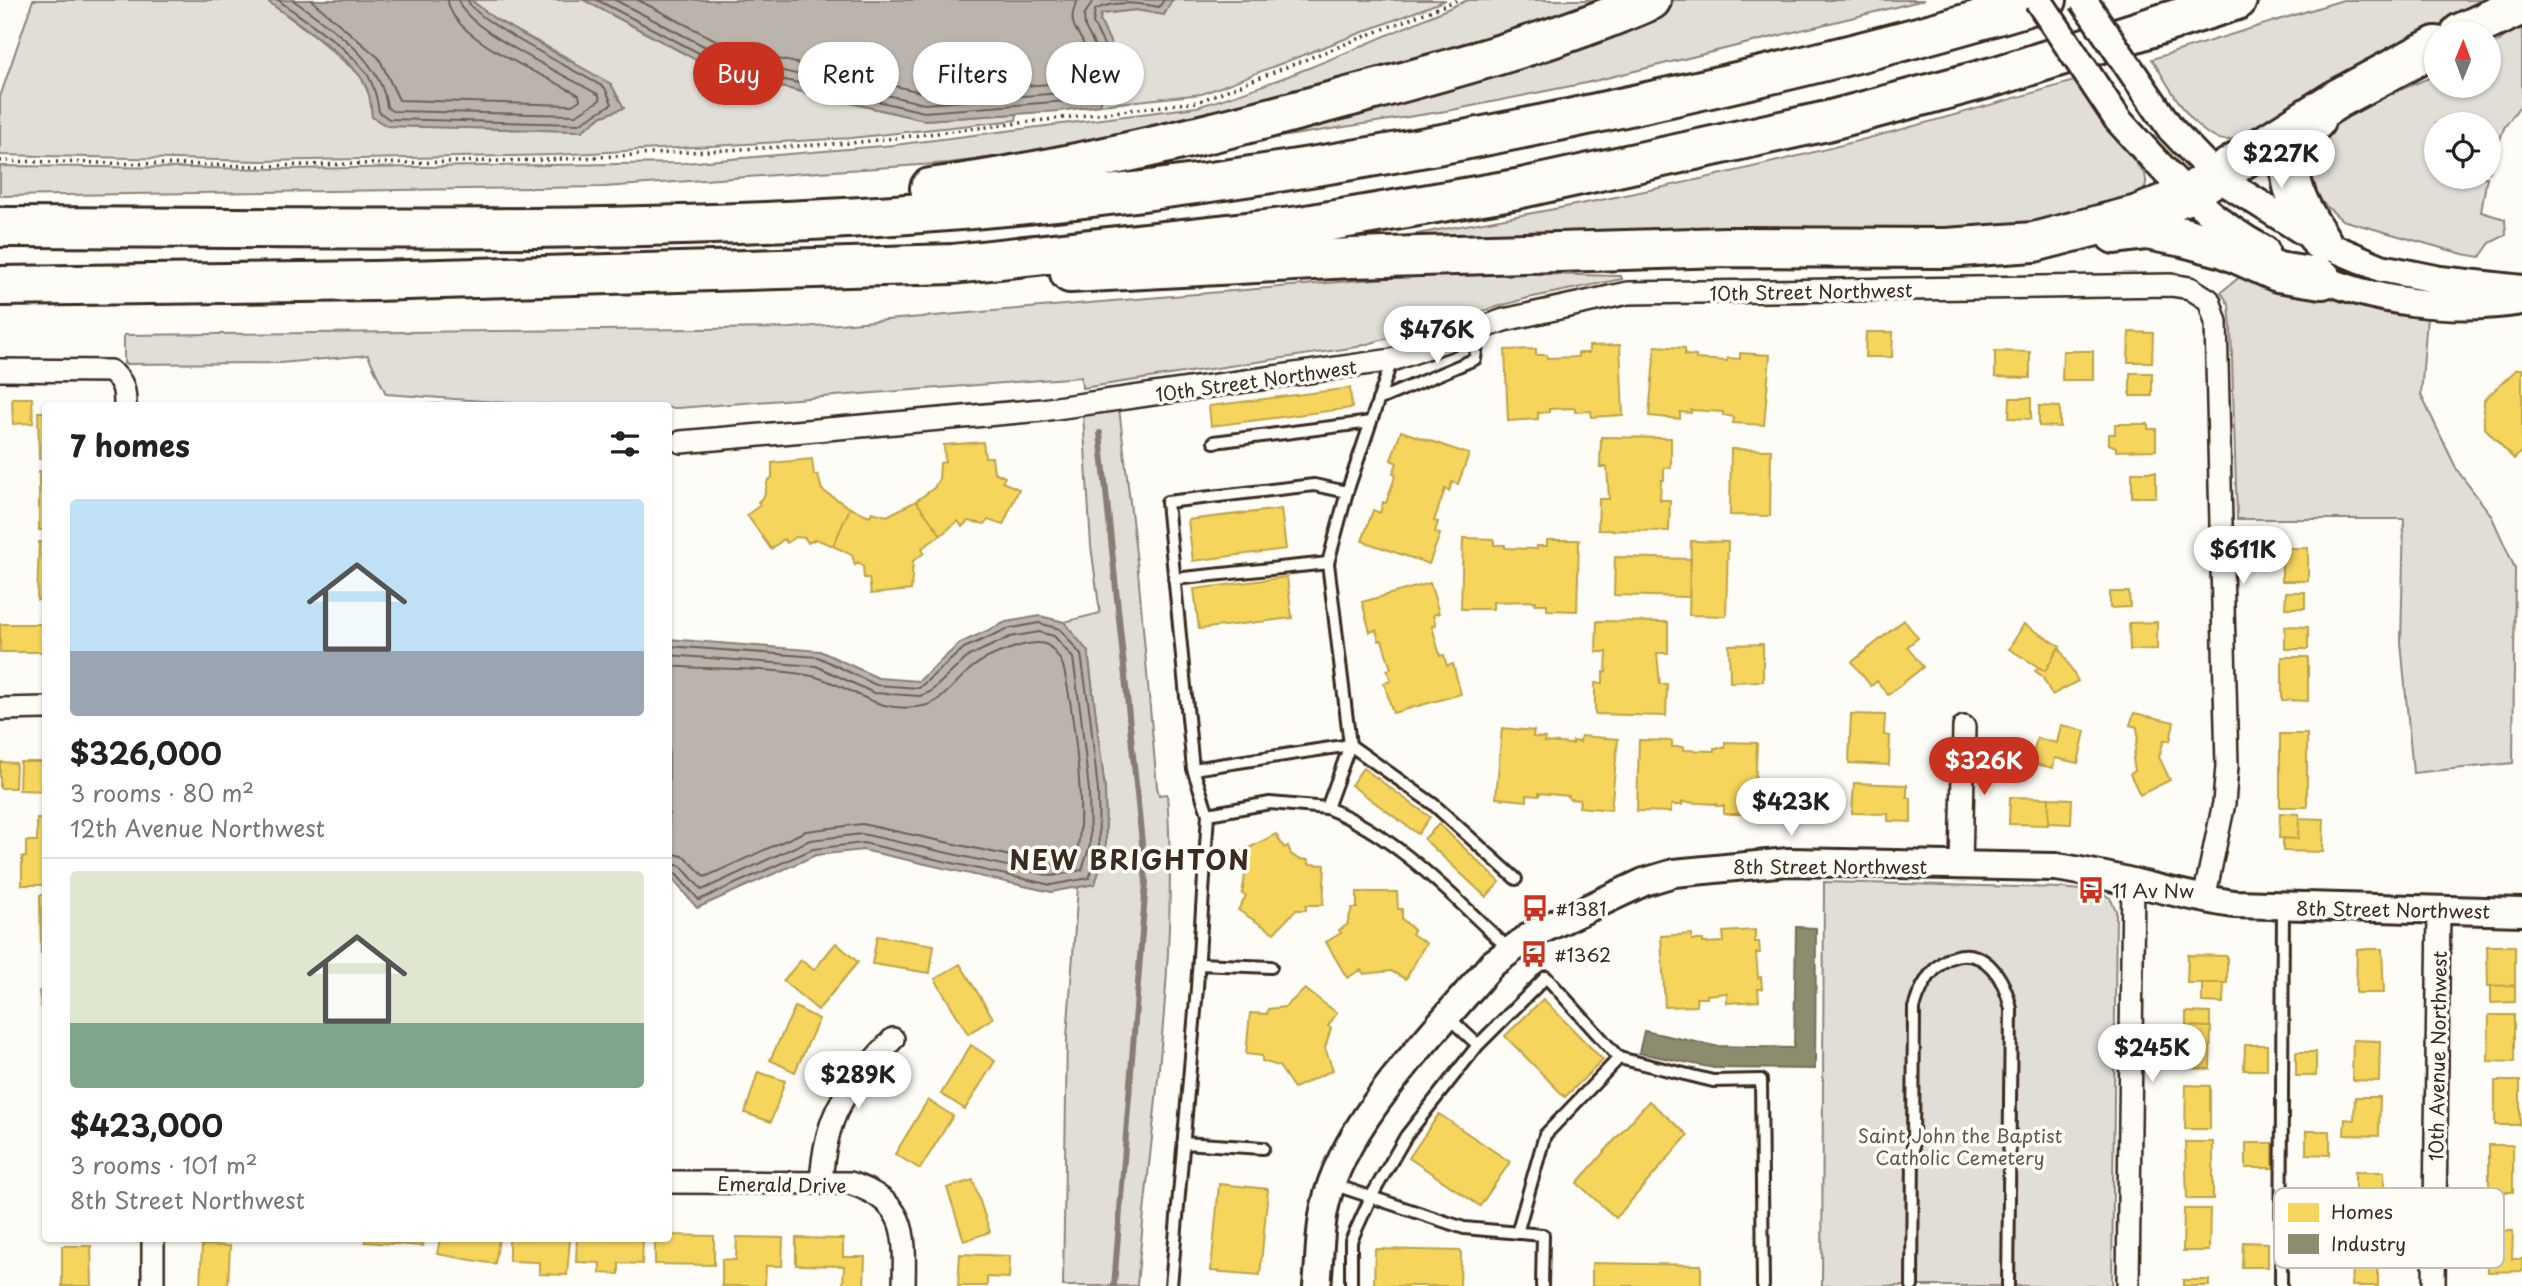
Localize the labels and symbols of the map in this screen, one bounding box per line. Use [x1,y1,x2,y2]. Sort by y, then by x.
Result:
north arrow [2424,21,2501,98]
pin: $227K [2232,130,2330,190]
street label: 10th Street Northwest [1709,275,1913,307]
pin: $476K [1388,306,1486,366]
street label: 10th Street Northwest [1154,352,1359,408]
pin: $611K [2194,526,2292,586]
pin: $326K [1935,738,2033,797]
pin: $423K [1742,778,1840,838]
district label: NEW BRIGHTON [1009,840,1251,879]
street label: 8th Street Northwest [1733,852,1927,880]
bus stop icon: 11 Av Nw [2076,875,2106,905]
place label: 11 Av Nw [2112,876,2194,904]
bus stop icon: #1381 [1520,893,1550,923]
street label: 8th Street Northwest [2296,893,2491,925]
place label: #1381 [1556,894,1606,922]
bus stop icon: #1362 [1519,939,1549,969]
place label: #1362 [1555,940,1611,968]
street label: 10th Avenue Northwest [2421,950,2453,1161]
pin: $245K [2103,1024,2201,1084]
pin: $289K [809,1052,907,1111]
park label: Saint John the Baptist Catholic Cemetery [1858,1121,2063,1171]
street label: Emerald Drive [717,1169,847,1199]
legend [2274,1188,2504,1268]
text: Homes [2331,1197,2393,1225]
text: Industry [2331,1229,2406,1257]

